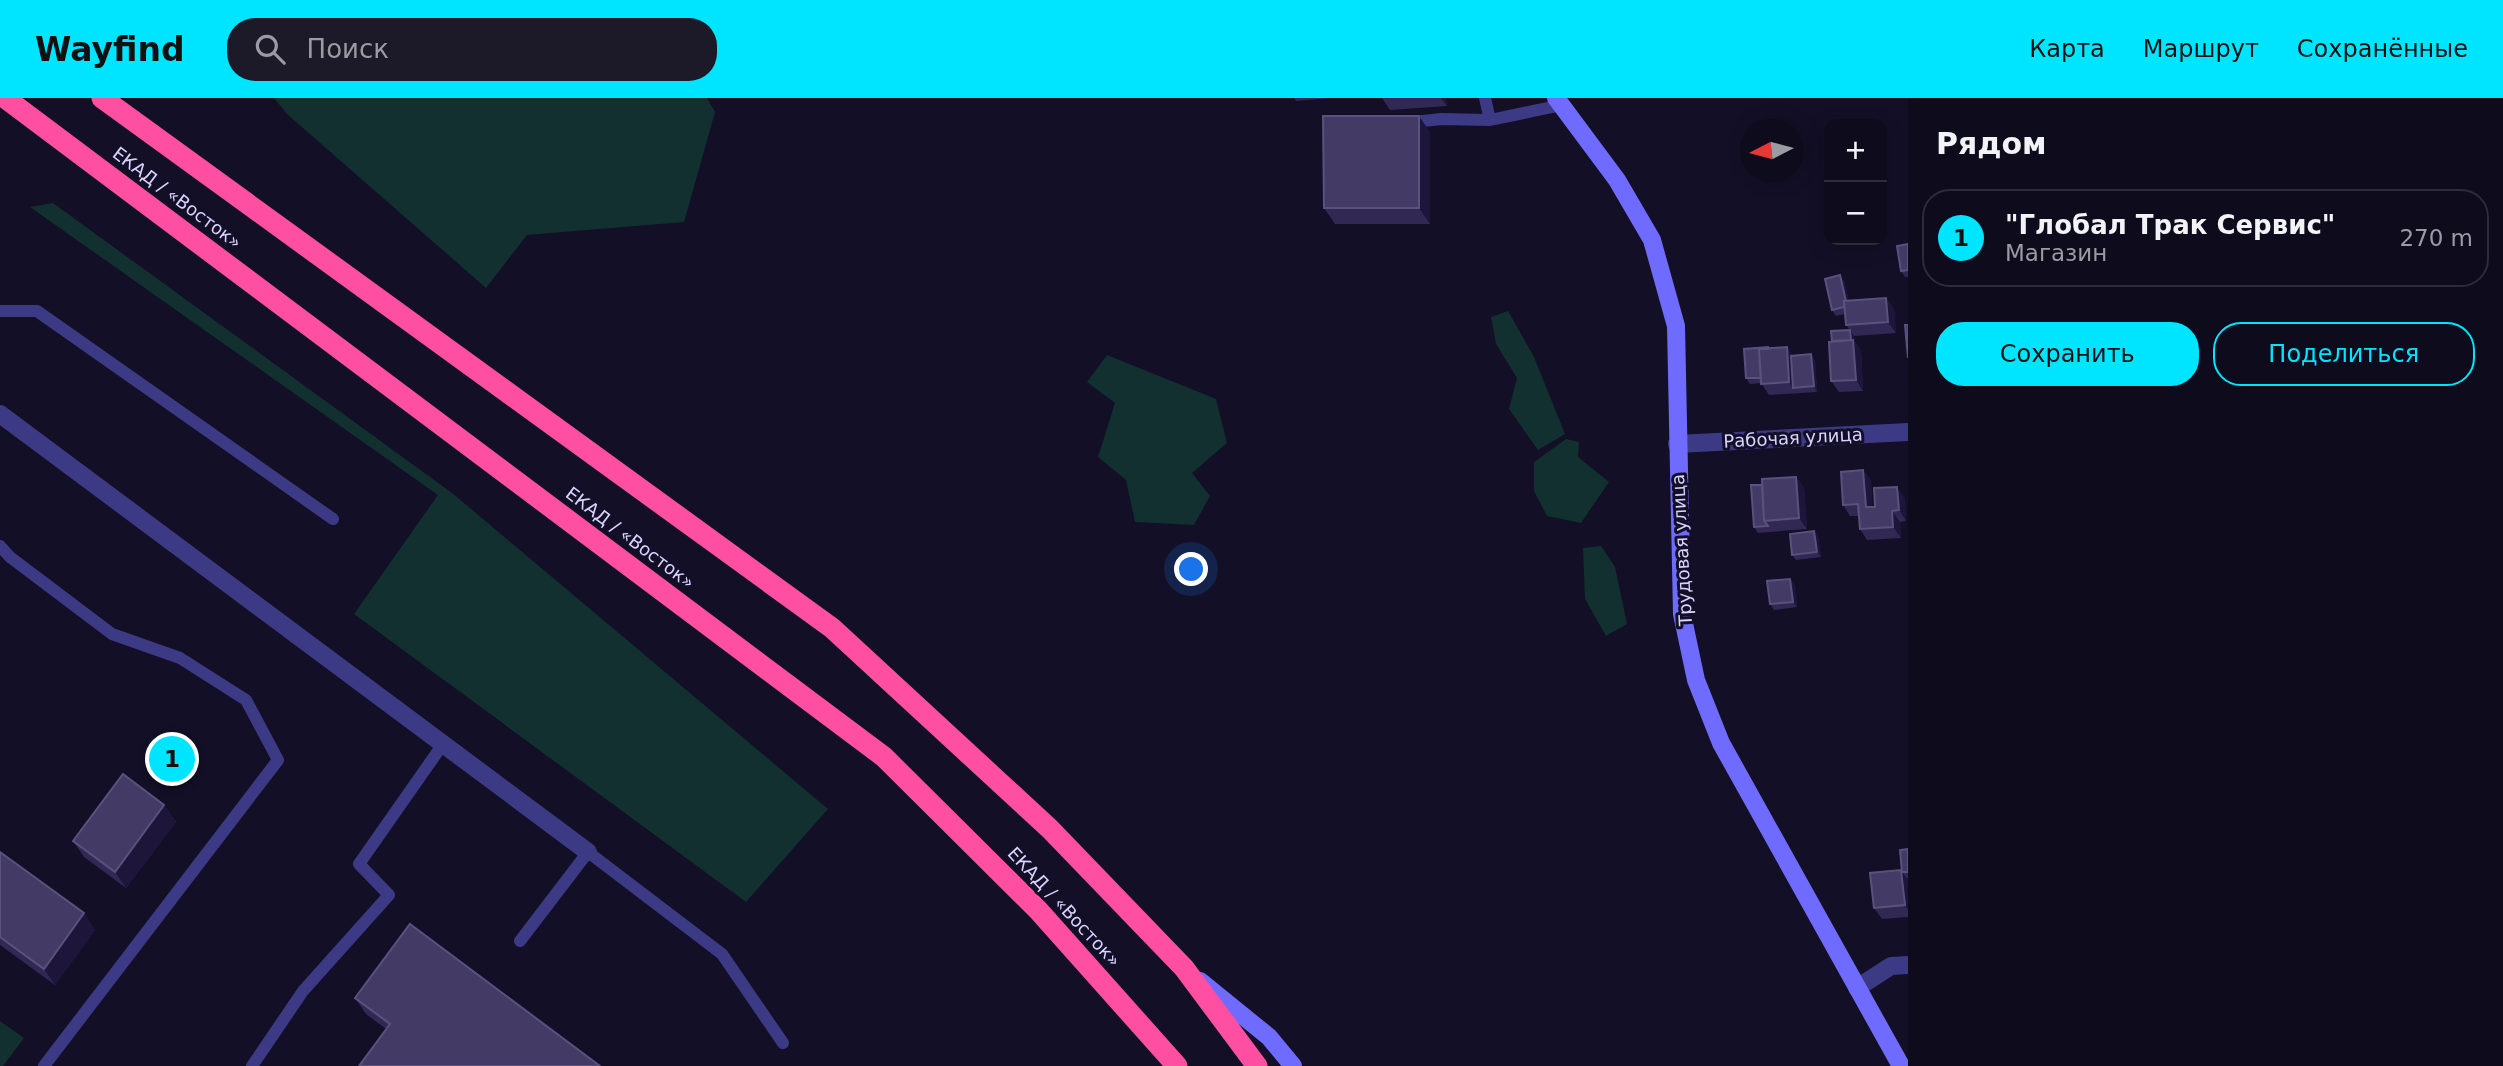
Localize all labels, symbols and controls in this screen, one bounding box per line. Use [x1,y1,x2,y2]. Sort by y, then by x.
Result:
search box [227,18,717,81]
text: Wayfind [35,30,185,69]
icon: search [251,30,289,68]
text: Поиск [307,34,389,64]
text: Карта [2029,35,2105,63]
text: Маршрут [2143,35,2259,63]
text: Сохранённые [2297,35,2468,63]
north arrow [1740,119,1803,182]
map controls [1824,119,1887,245]
button: + [1824,119,1887,182]
text: Рядом [1936,126,2047,161]
street label: ЕКАД / «Восток» [109,142,246,253]
button: − [1824,182,1887,245]
text: "Глобал Трак Сервис" [2005,210,2335,240]
text: 1 [1953,225,1969,251]
text: 270 m [2399,225,2473,251]
text: Магазин [2005,240,2107,266]
button: Сохранить [1936,322,2199,386]
button: Поделиться [2213,322,2475,386]
street label: Рабочая улица [1723,423,1863,452]
street label: Трудовая улица [1667,474,1696,627]
street label: ЕКАД / «Восток» [562,482,699,593]
your location [1174,552,1208,586]
pin: 1 [149,733,195,785]
street label: ЕКАД / «Восток» [1004,843,1125,971]

